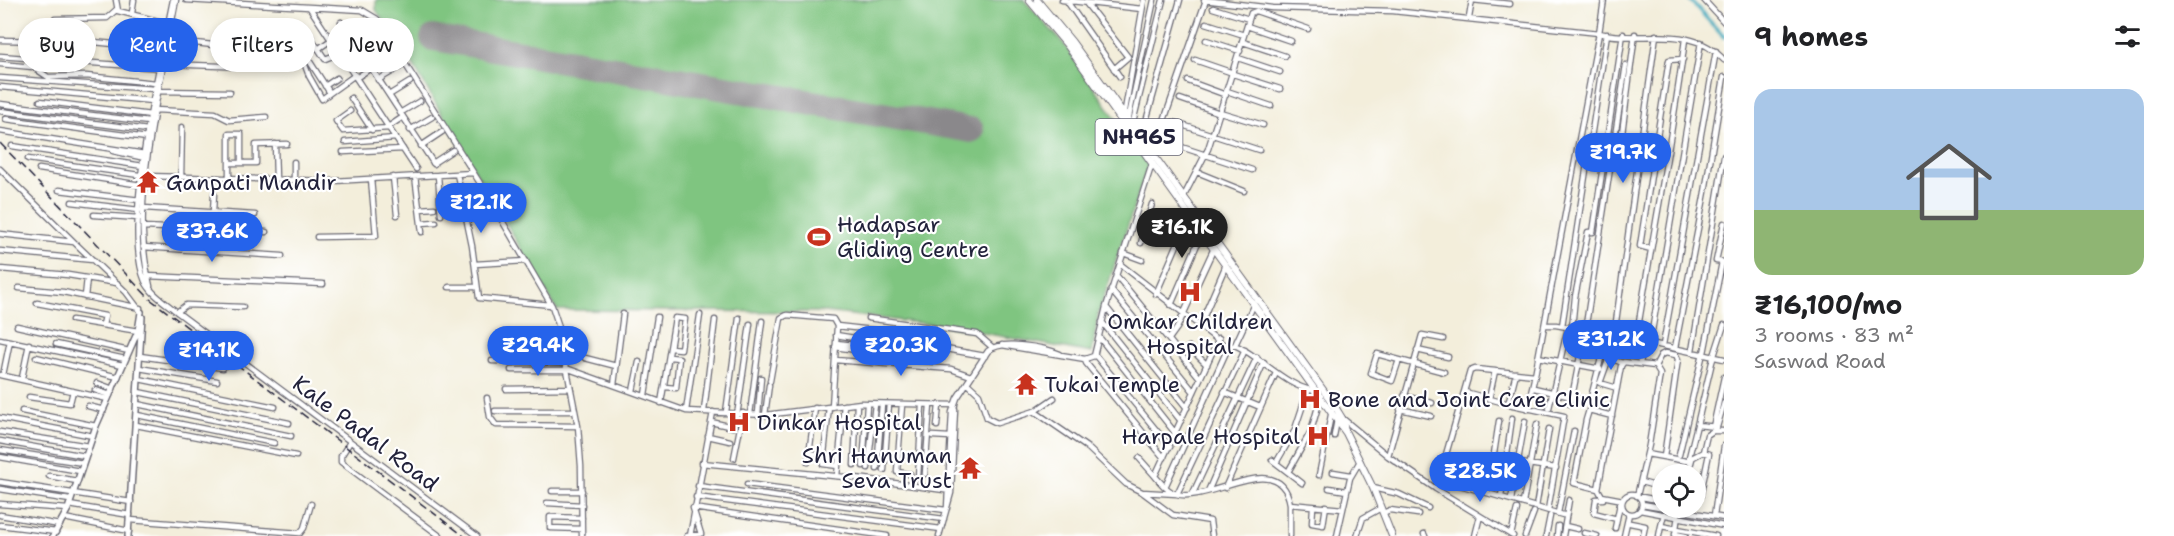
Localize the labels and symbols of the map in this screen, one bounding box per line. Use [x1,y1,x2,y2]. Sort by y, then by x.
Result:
road number: NH965 [1096,119,1182,155]
pin: ₹19.7K [1574,133,1672,184]
place label: Ganpati Mandir [166,168,337,197]
temple icon: Ganpati Mandir [135,169,161,195]
pin: ₹12.1K [432,183,530,234]
pin: ₹16.1K [1133,208,1231,259]
place label: Hadapsar Gliding Centre [837,210,990,264]
pin: ₹37.6K [163,212,261,263]
sports icon: Hadapsar Gliding Centre [806,224,832,250]
hospital icon: Omkar Children Hospital [1177,279,1203,305]
place label: Omkar Children Hospital [1107,307,1273,361]
pin: ₹31.2K [1562,320,1660,371]
pin: ₹29.4K [489,326,587,377]
pin: ₹20.3K [852,326,950,377]
pin: ₹14.1K [160,331,258,382]
street label: Kale Padal Road [287,369,445,498]
place label: Tukai Temple [1044,370,1180,399]
temple icon: Tukai Temple [1013,371,1039,397]
place label: Bone and Joint Care Clinic [1328,385,1610,414]
hospital icon: Bone and Joint Care Clinic [1297,386,1323,412]
place label: Dinkar Hospital [757,408,922,437]
hospital icon: Dinkar Hospital [726,409,752,435]
place label: Harpale Hospital [1121,422,1300,451]
hospital icon: Harpale Hospital [1305,423,1331,449]
place label: Shri Hanuman Seva Trust [802,441,952,495]
pin: ₹28.5K [1431,452,1529,503]
temple icon: Shri Hanuman Seva Trust [957,455,983,481]

